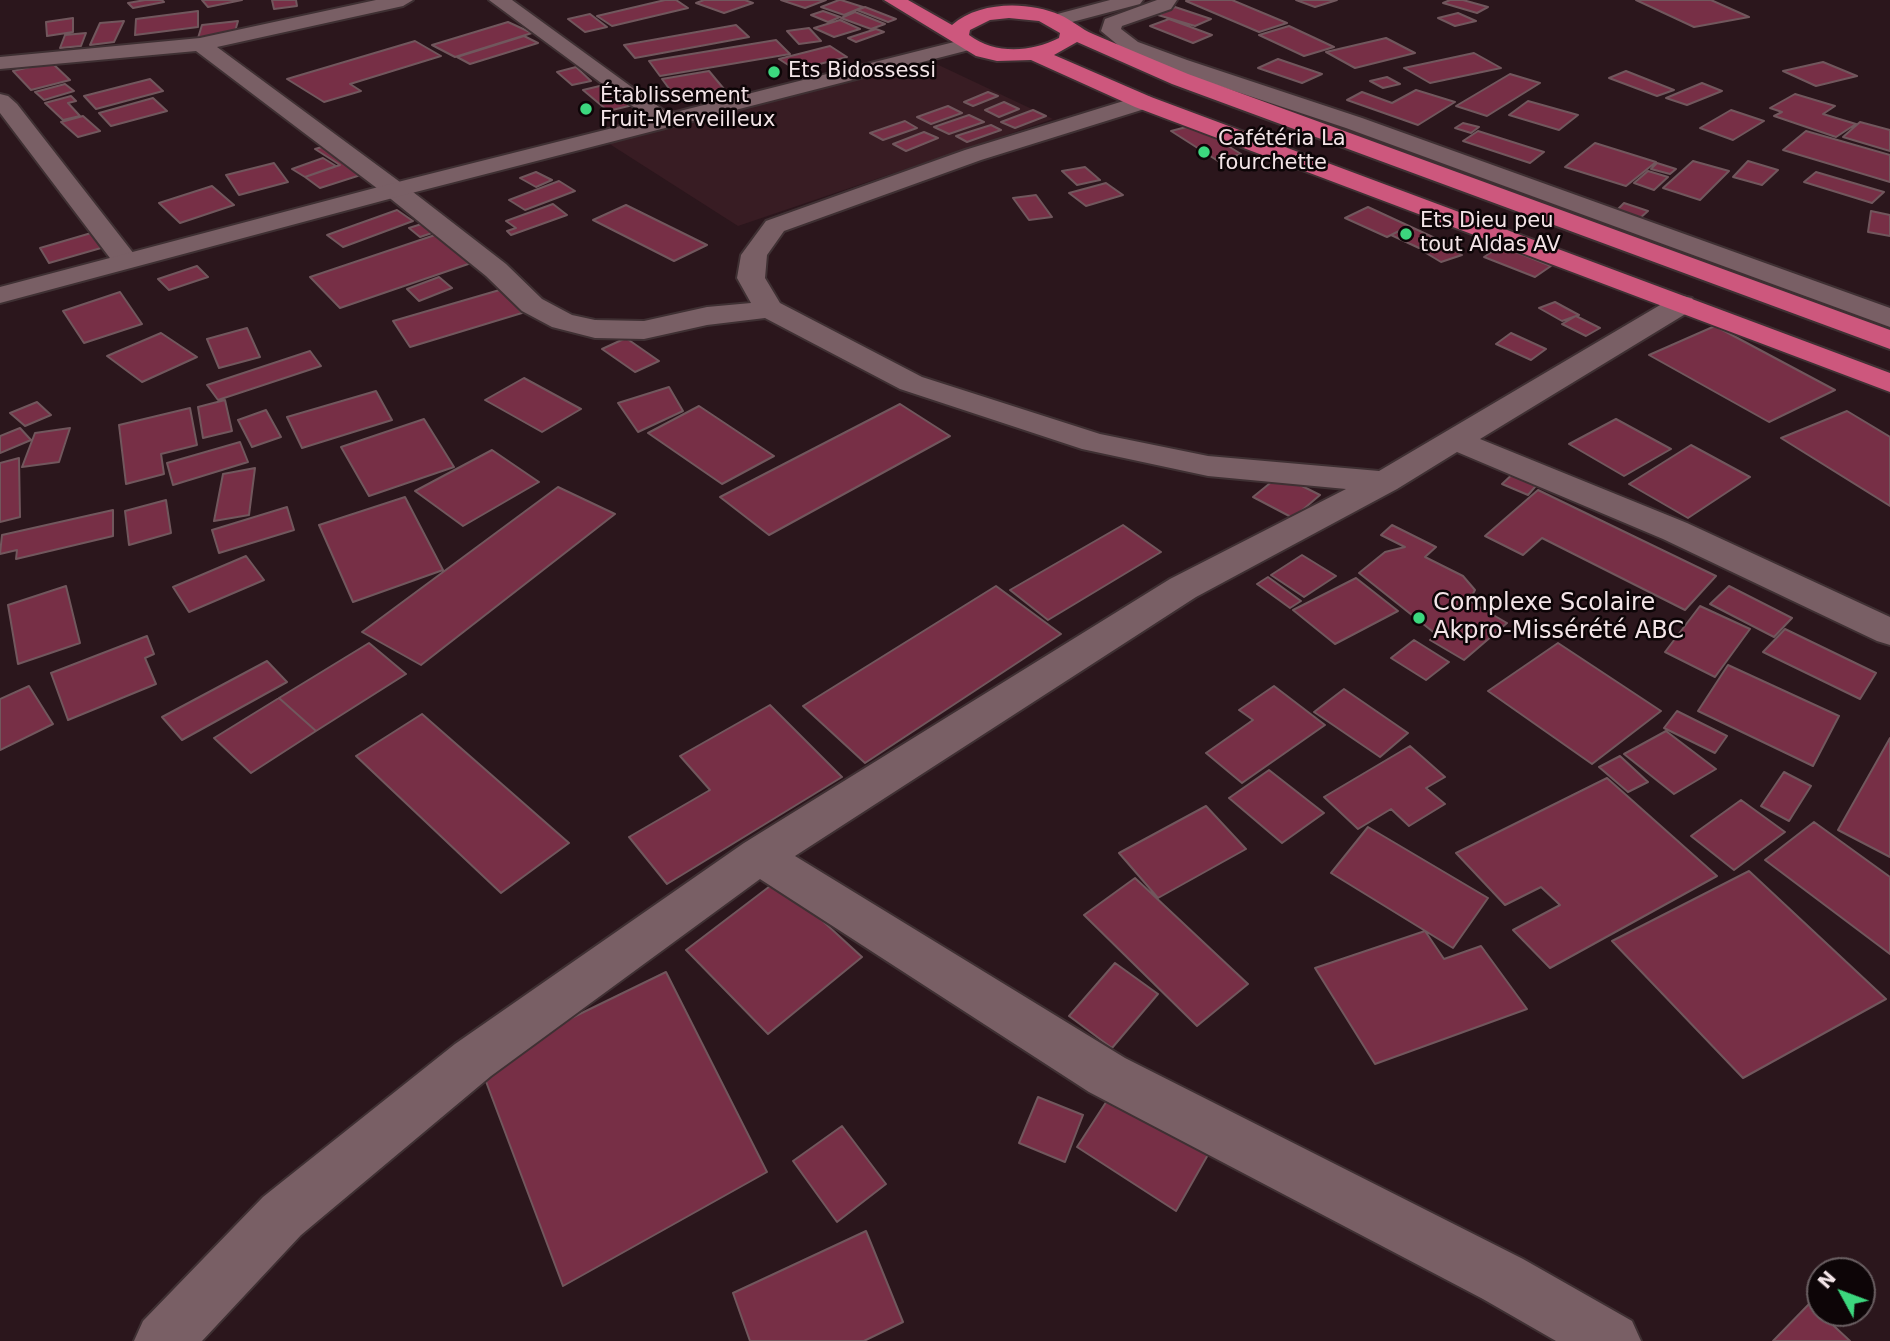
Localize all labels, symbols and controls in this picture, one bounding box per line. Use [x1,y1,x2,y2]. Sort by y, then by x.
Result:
place label: Ets Bidossessi [788,59,936,85]
marker: Ets Bidossessi [766,64,782,80]
place label: Établissement Fruit-Merveilleux [600,84,775,134]
marker: Établissement Fruit-Merveilleux [578,101,594,117]
place label: Cafétéria La fourchette [1218,127,1346,177]
marker: Cafétéria La fourchette [1196,144,1212,160]
place label: Ets Dieu peu tout Aldas AV [1420,209,1561,259]
marker: Ets Dieu peu tout Aldas AV [1398,226,1414,242]
place label: Complexe Scolaire Akpro-Missérété ABC [1433,590,1684,646]
marker: Complexe Scolaire Akpro-Missérété ABC [1411,610,1427,626]
north arrow [1806,1257,1876,1327]
text: N [1813,1266,1840,1293]

